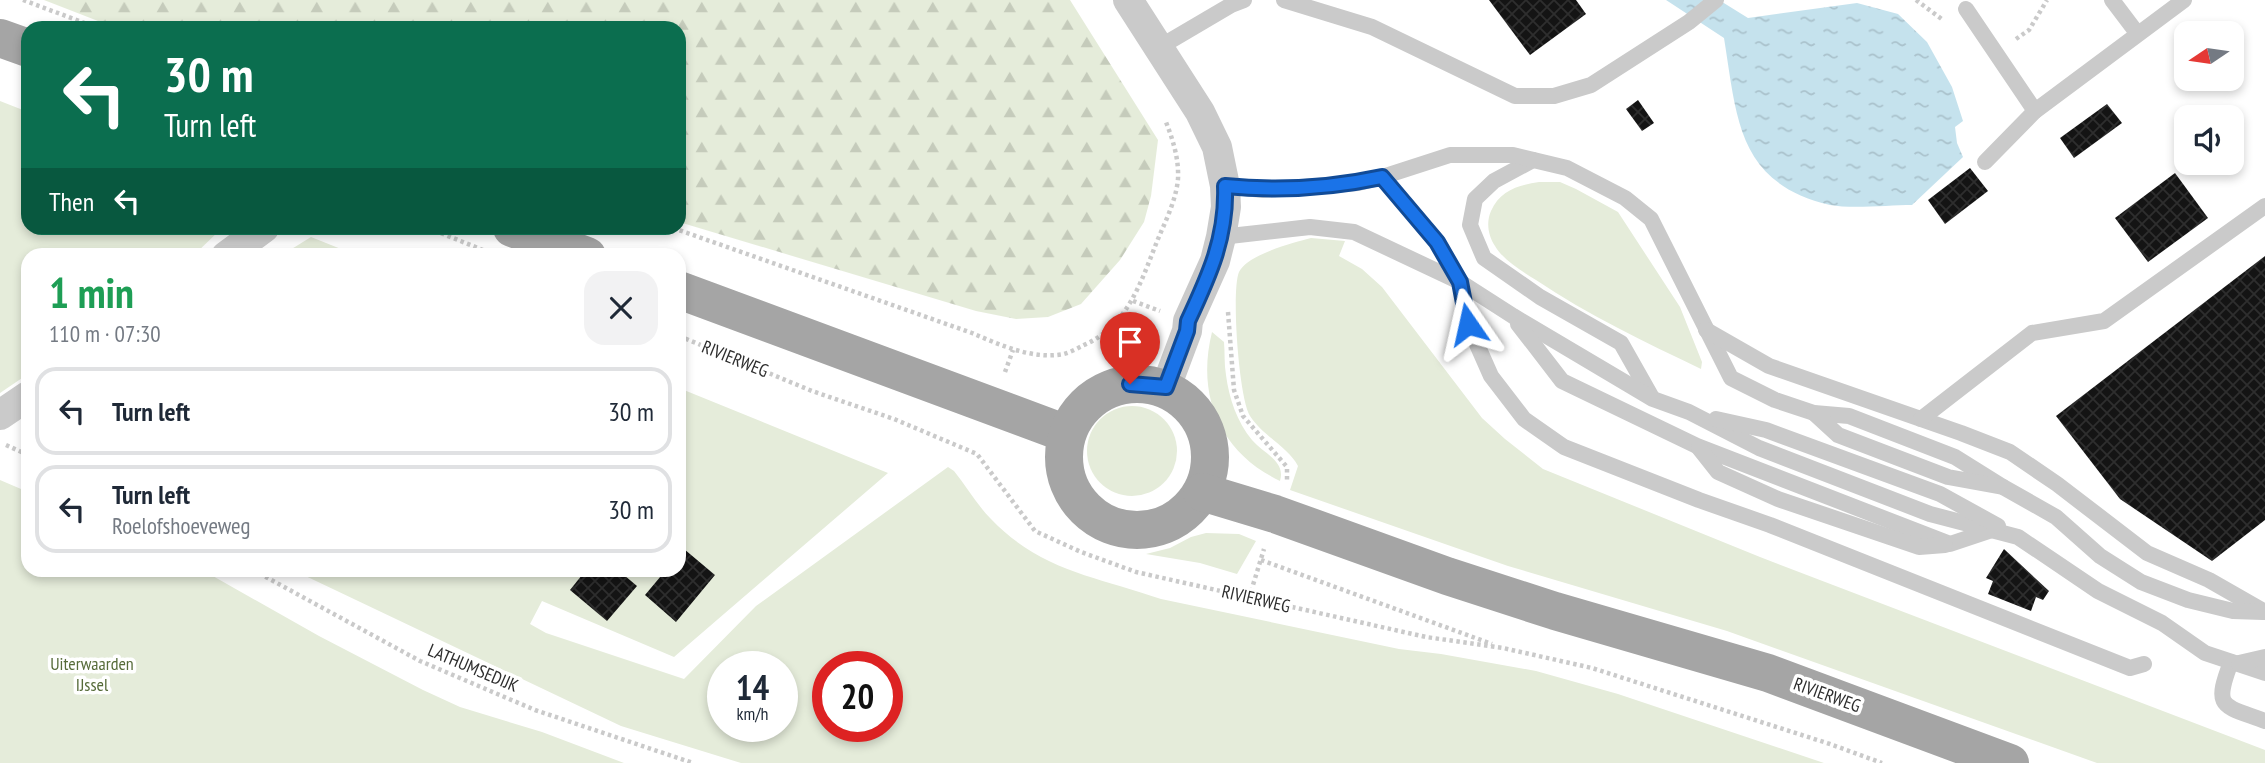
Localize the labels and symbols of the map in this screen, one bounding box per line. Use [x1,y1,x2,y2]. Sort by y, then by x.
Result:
north arrow [2174,21,2244,91]
position arrow [1431,287,1505,361]
pin [1100,312,1160,384]
street label: RIVIERWEG [699,335,772,382]
street label: RIVIERWEG [1220,579,1293,618]
street label: LATHUMSEDIJK [425,638,522,697]
speed limit sign: 20 [812,651,903,742]
park label: Uiterwaarden IJssel [50,652,134,696]
street label: RIVIERWEG [1790,672,1864,717]

